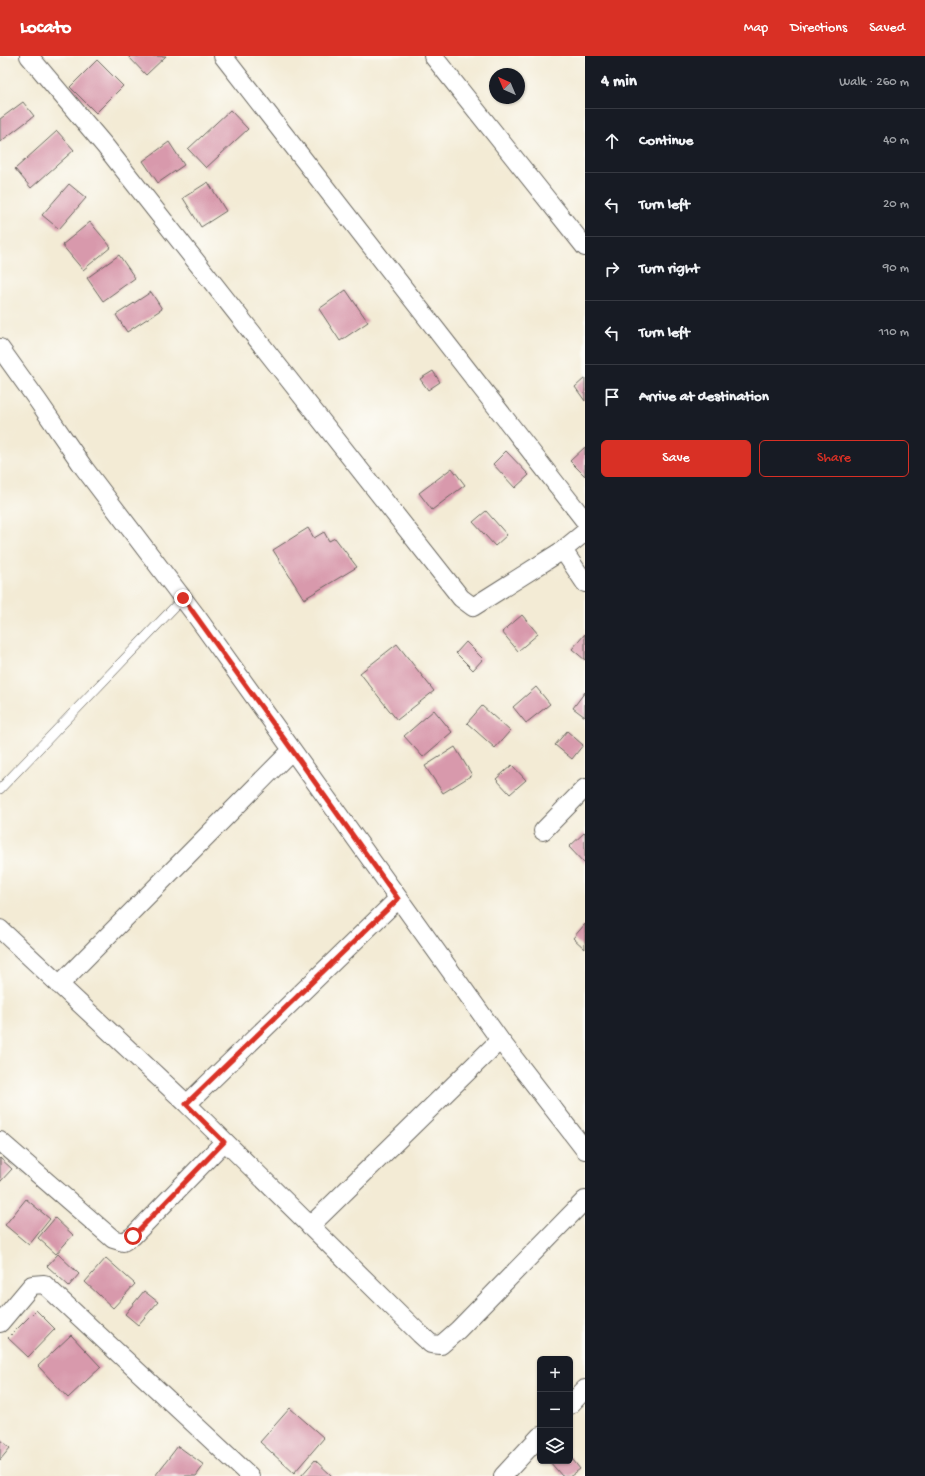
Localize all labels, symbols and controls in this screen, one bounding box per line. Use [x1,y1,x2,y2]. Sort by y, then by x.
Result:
text: Locato [20,17,71,40]
text: Map [744,20,768,37]
text: Directions [790,20,847,37]
text: Saved [869,20,905,37]
north arrow [489,68,525,104]
text: 4 min [601,72,637,92]
text: Walk · 260 m [839,75,909,90]
icon: ahead [601,130,623,152]
text: Continue [639,132,693,150]
text: 40 m [883,133,909,148]
icon: left [601,194,623,216]
text: Turn left [639,196,690,214]
text: 20 m [883,197,909,212]
icon: right [601,258,623,280]
text: Turn right [639,260,699,278]
text: 90 m [883,261,909,276]
icon: left [601,322,623,344]
text: Turn left [639,324,690,342]
text: 110 m [879,325,909,340]
icon: arrive [601,386,623,408]
text: Arrive at destination [639,388,769,406]
button: Save [601,440,751,477]
button: Share [759,440,909,477]
route end [174,589,192,607]
route start [124,1227,142,1245]
map controls [537,1356,573,1464]
button: + [537,1356,573,1392]
button: − [537,1392,573,1428]
button: layers [537,1428,573,1464]

